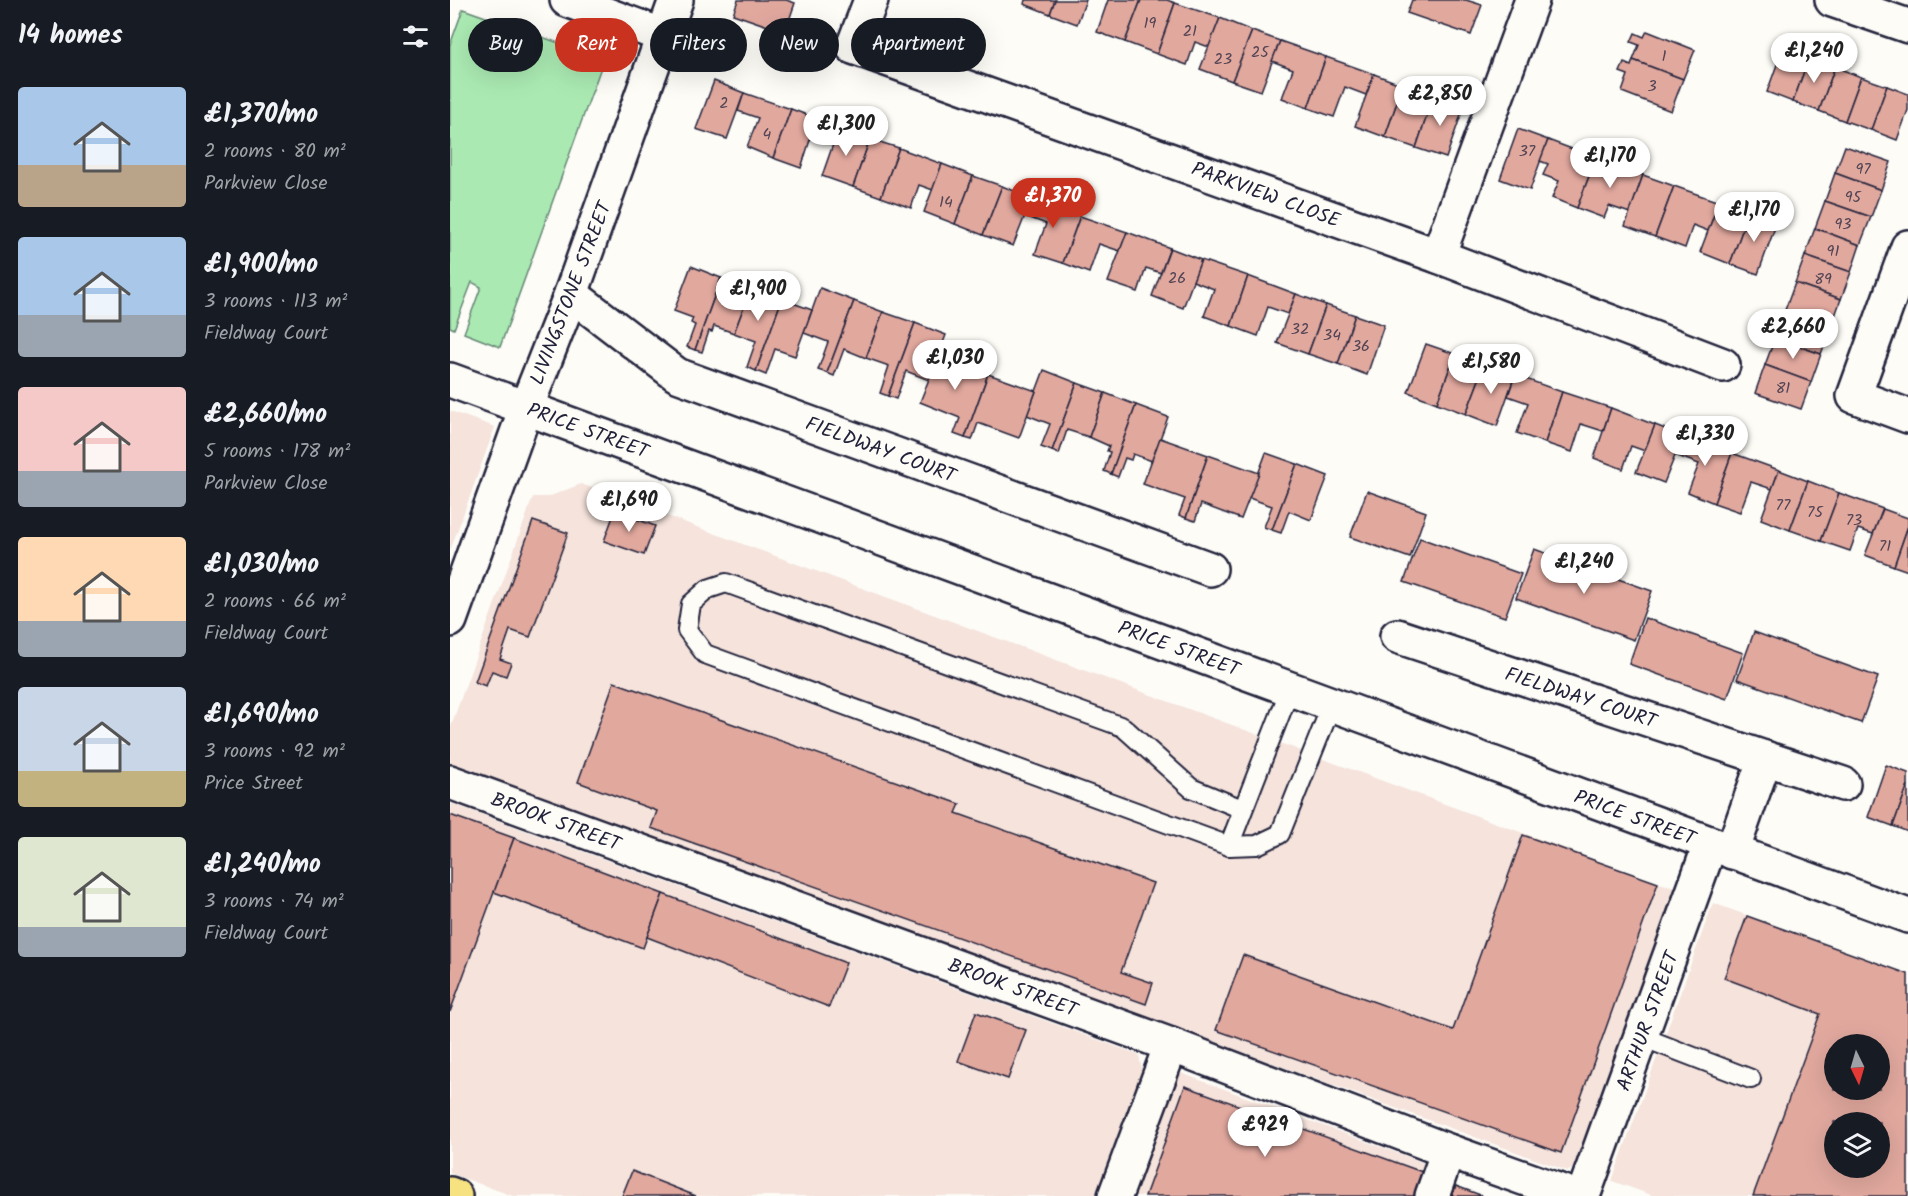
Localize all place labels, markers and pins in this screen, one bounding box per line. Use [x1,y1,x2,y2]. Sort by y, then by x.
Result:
pin: £1,240 [1765,33,1863,84]
pin: £2,850 [1391,76,1489,127]
pin: £1,300 [797,106,895,157]
pin: £1,170 [1561,138,1659,189]
pin: £1,370 [1004,178,1102,229]
pin: £1,170 [1705,192,1803,243]
pin: £1,900 [709,271,807,322]
pin: £2,660 [1744,309,1842,360]
pin: £1,030 [906,340,1004,391]
pin: £1,580 [1442,344,1540,395]
pin: £1,330 [1656,416,1754,467]
pin: £1,690 [580,482,678,533]
pin: £1,240 [1535,544,1633,595]
pin: £929 [1229,1107,1301,1158]

